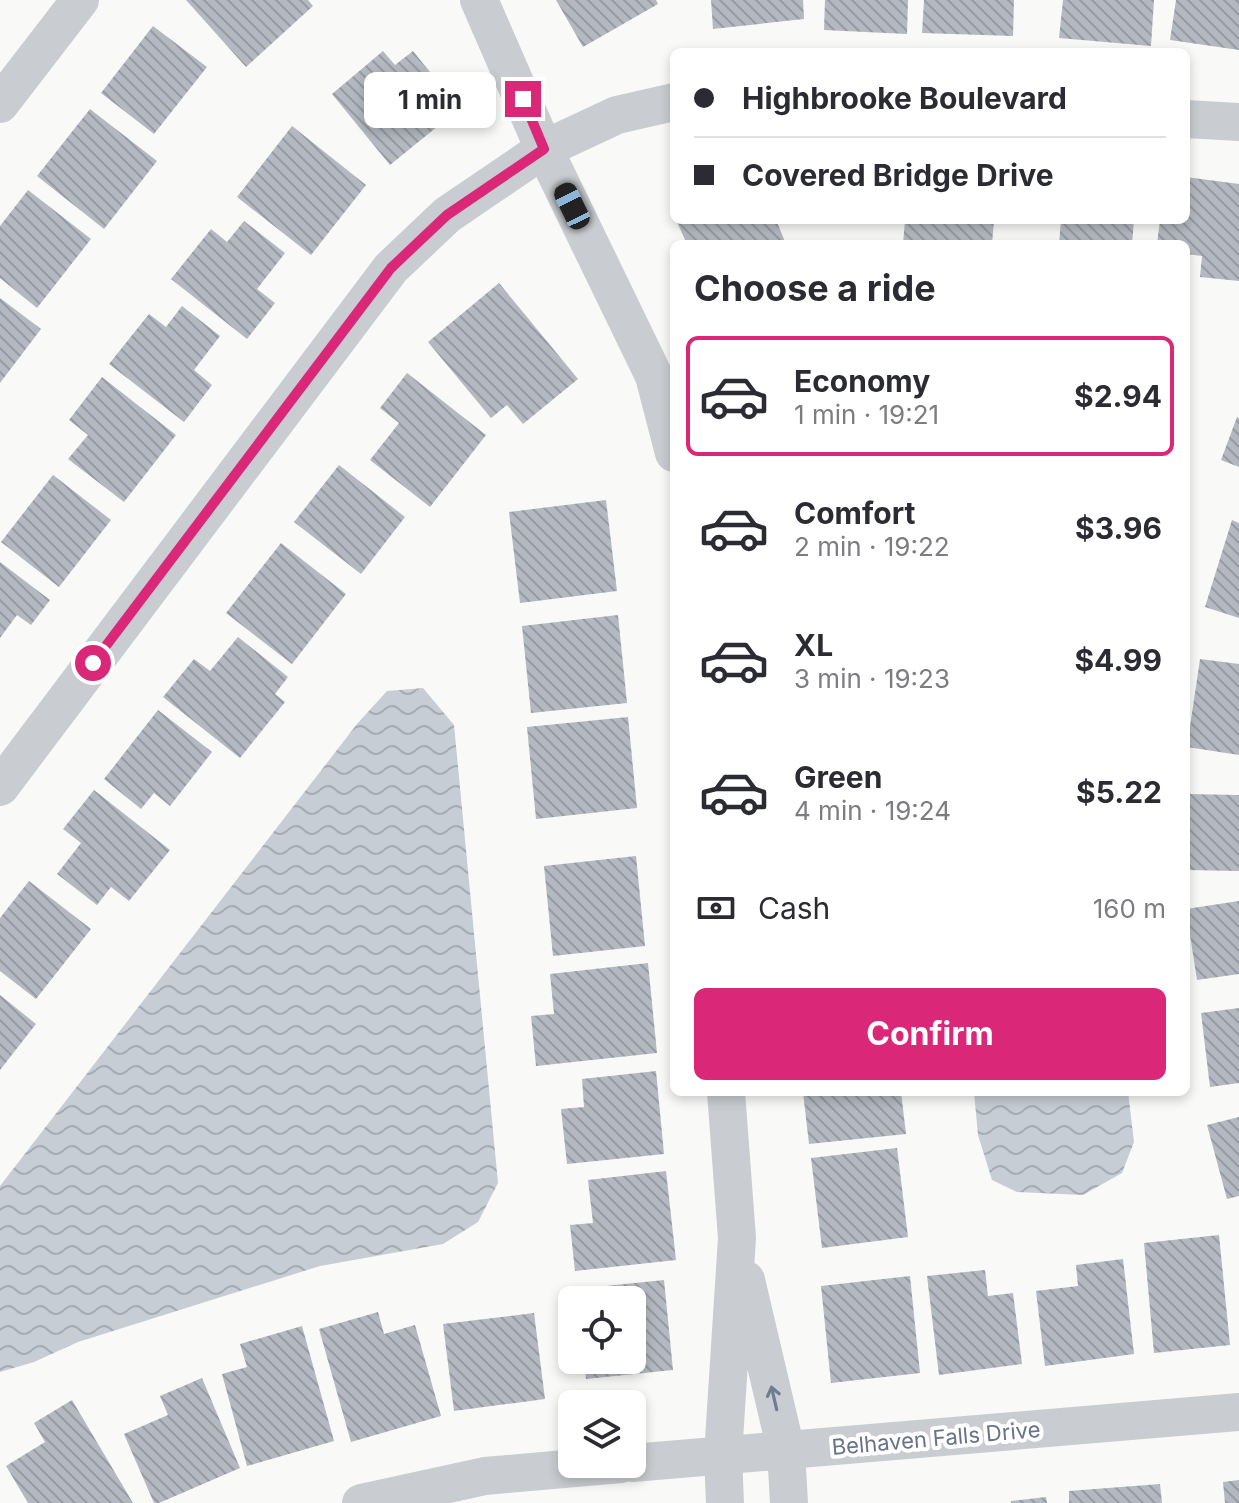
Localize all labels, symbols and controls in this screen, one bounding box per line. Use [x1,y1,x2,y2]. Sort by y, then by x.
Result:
callout: 1 min [363,71,495,127]
text: Highbrooke Boulevard [742,80,1067,116]
route end [505,81,541,117]
text: 1 min [398,84,462,115]
text: Covered Bridge Drive [742,157,1054,193]
car [551,179,593,233]
text: Choose a ride [694,266,936,310]
icon: car [698,360,770,432]
text: Economy [794,363,930,399]
text: $2.94 [1074,378,1162,414]
text: 1 min · 19:21 [794,399,939,430]
icon: car [698,492,770,564]
text: Comfort [794,495,915,531]
text: $3.96 [1075,510,1162,546]
text: 2 min · 19:22 [794,531,950,562]
icon: car [698,624,770,696]
text: XL [794,627,833,663]
text: $4.99 [1074,642,1162,678]
route start [75,645,111,681]
text: 3 min · 19:23 [794,663,950,694]
icon: car [698,756,770,828]
text: Green [794,759,882,795]
text: $5.22 [1076,774,1162,810]
text: 4 min · 19:24 [794,795,951,826]
icon: cash [694,886,738,930]
text: Cash [758,890,830,926]
text: 160 m [1093,893,1166,924]
button: Confirm [694,988,1166,1080]
map controls [558,1286,646,1478]
button: locate [558,1286,646,1374]
one-way arrow [766,1386,781,1412]
button: layers [558,1390,646,1478]
street label: Belhaven Falls Drive [831,1416,1041,1460]

